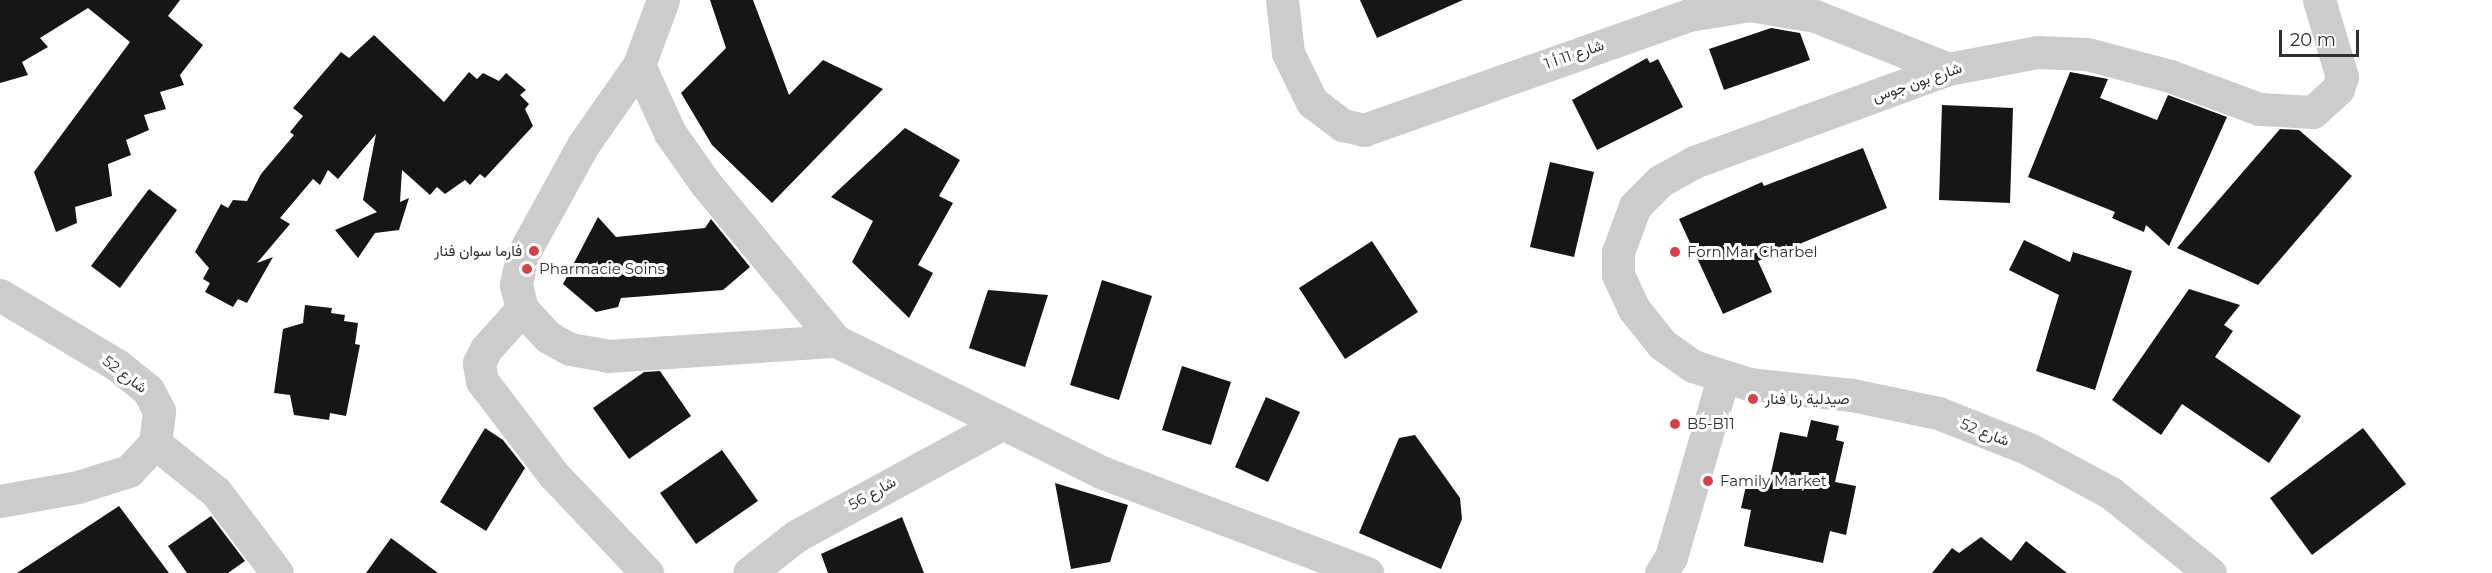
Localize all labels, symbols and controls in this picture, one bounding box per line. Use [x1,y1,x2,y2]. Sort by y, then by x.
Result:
scale bar [2282,18,2362,56]
text: 20 m [2290,29,2336,51]
street label: شارع 11 أ 1 [1542,35,1606,73]
street label: شارع بون جوس [1870,58,1964,106]
place label: فارما سوان فنار [434,242,522,260]
place label: Forn Mar Charbel [1687,243,1818,261]
marker: فارما سوان فنار [527,244,541,258]
marker: Forn Mar Charbel [1668,245,1682,259]
place label: Pharmacie Soins [539,260,665,278]
marker: Pharmacie Soins [520,262,534,276]
street label: شارع 52 [99,351,151,397]
place label: صيدلية رنا فنار [1765,390,1850,408]
marker: صيدلية رنا فنار [1746,392,1760,406]
street label: شارع 52 [1958,414,2012,450]
place label: B5-B11 [1687,415,1735,433]
marker: B5-B11 [1668,417,1682,431]
street label: شارع 56 [845,472,899,514]
place label: Family Market [1720,472,1827,490]
marker: Family Market [1701,474,1715,488]

